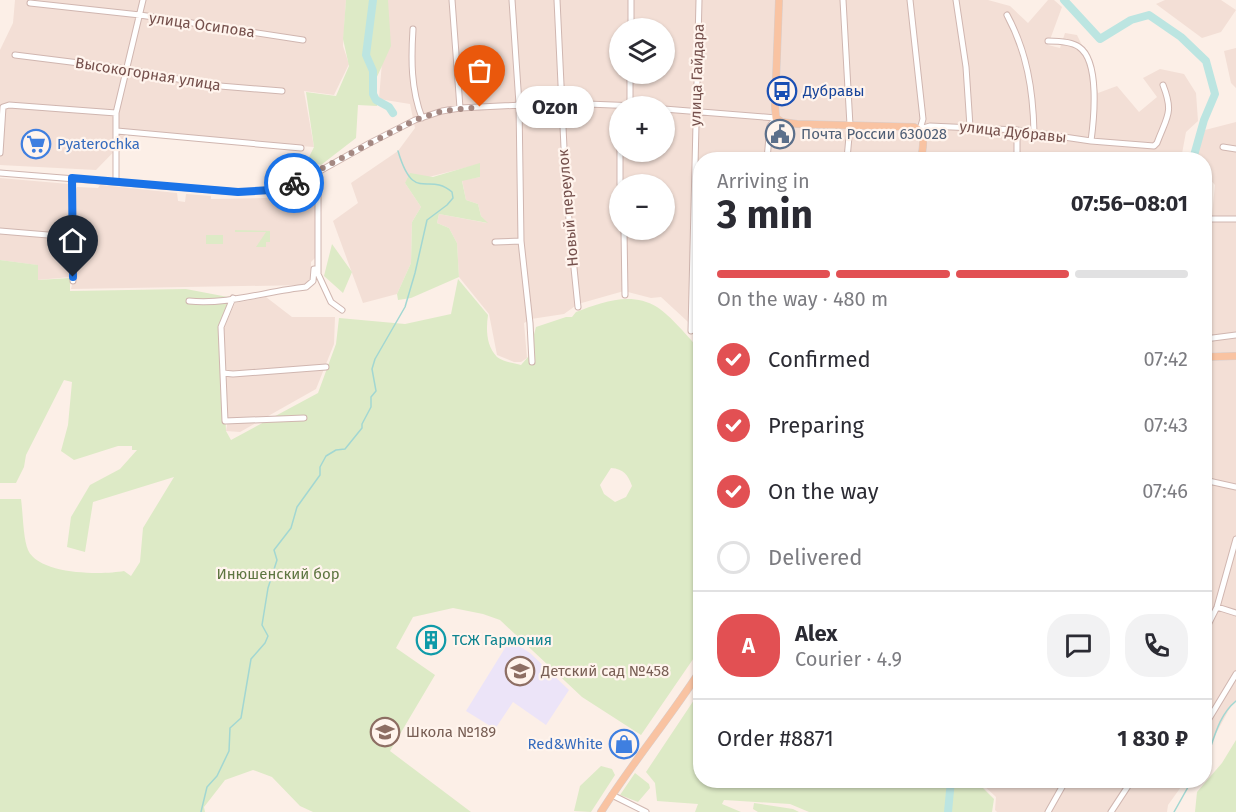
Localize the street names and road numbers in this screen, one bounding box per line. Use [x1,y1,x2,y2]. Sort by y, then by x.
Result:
street label: улица Осипова [148,9,256,41]
street label: улица Гайдара [686,23,708,127]
street label: Высокогорная улица [74,54,222,94]
street label: улица Дубравы [959,117,1067,147]
street label: Новый переулок [554,148,582,267]

